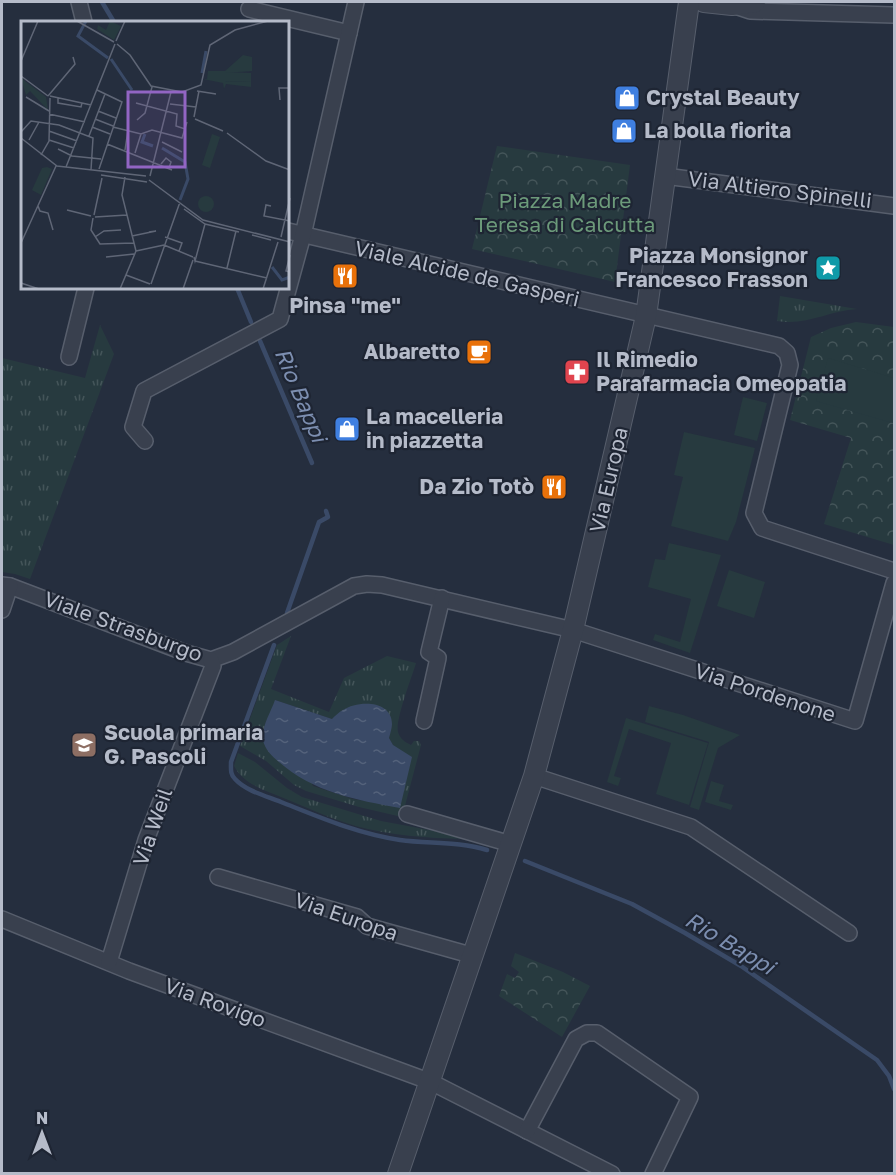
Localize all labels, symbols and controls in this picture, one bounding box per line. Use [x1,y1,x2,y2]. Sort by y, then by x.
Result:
inset map [21,21,290,290]
shop icon: Crystal Beauty [612,83,642,113]
place label: Crystal Beauty [646,84,800,110]
shop icon: La bolla fiorita [609,116,639,146]
place label: La bolla fiorita [644,117,791,143]
street label: Via Altiero Spinelli [687,165,873,213]
park label: Piazza Madre Teresa di Calcutta [475,187,655,237]
street label: Viale Alcide de Gasperi [352,234,582,312]
place label: Piazza Monsignor Francesco Frasson [615,242,808,292]
place icon: Piazza Monsignor Francesco Frasson [813,253,843,283]
restaurant icon: Pinsa "me" [330,261,360,291]
place label: Pinsa "me" [289,292,401,318]
cafe icon: Albaretto [464,337,494,367]
place label: Albaretto [364,338,460,364]
water label: Rio Bappi [270,344,335,449]
place label: Il Rimedio Parafarmacia Omeopatia [596,346,846,396]
pharmacy icon: Il Rimedio Parafarmacia Omeopatia [562,357,592,387]
place label: La macelleria in piazzetta [366,403,503,453]
shop icon: La macelleria in piazzetta [332,414,362,444]
street label: Via Europa [583,424,633,535]
restaurant icon: Da Zio Totò [539,472,569,502]
place label: Da Zio Totò [419,473,534,499]
street label: Viale Strasburgo [40,585,206,667]
street label: Via Pordenone [692,657,839,727]
place label: Scuola primaria G. Pascoli [104,719,263,769]
school or university icon: Scuola primaria G. Pascoli [69,730,99,760]
street label: Via Weil [127,784,177,869]
street label: Via Europa [291,886,401,946]
water label: Rio Bappi [681,905,783,981]
street label: Via Rovigo [161,972,270,1032]
north arrow [12,1103,72,1163]
text: N [36,1108,48,1128]

